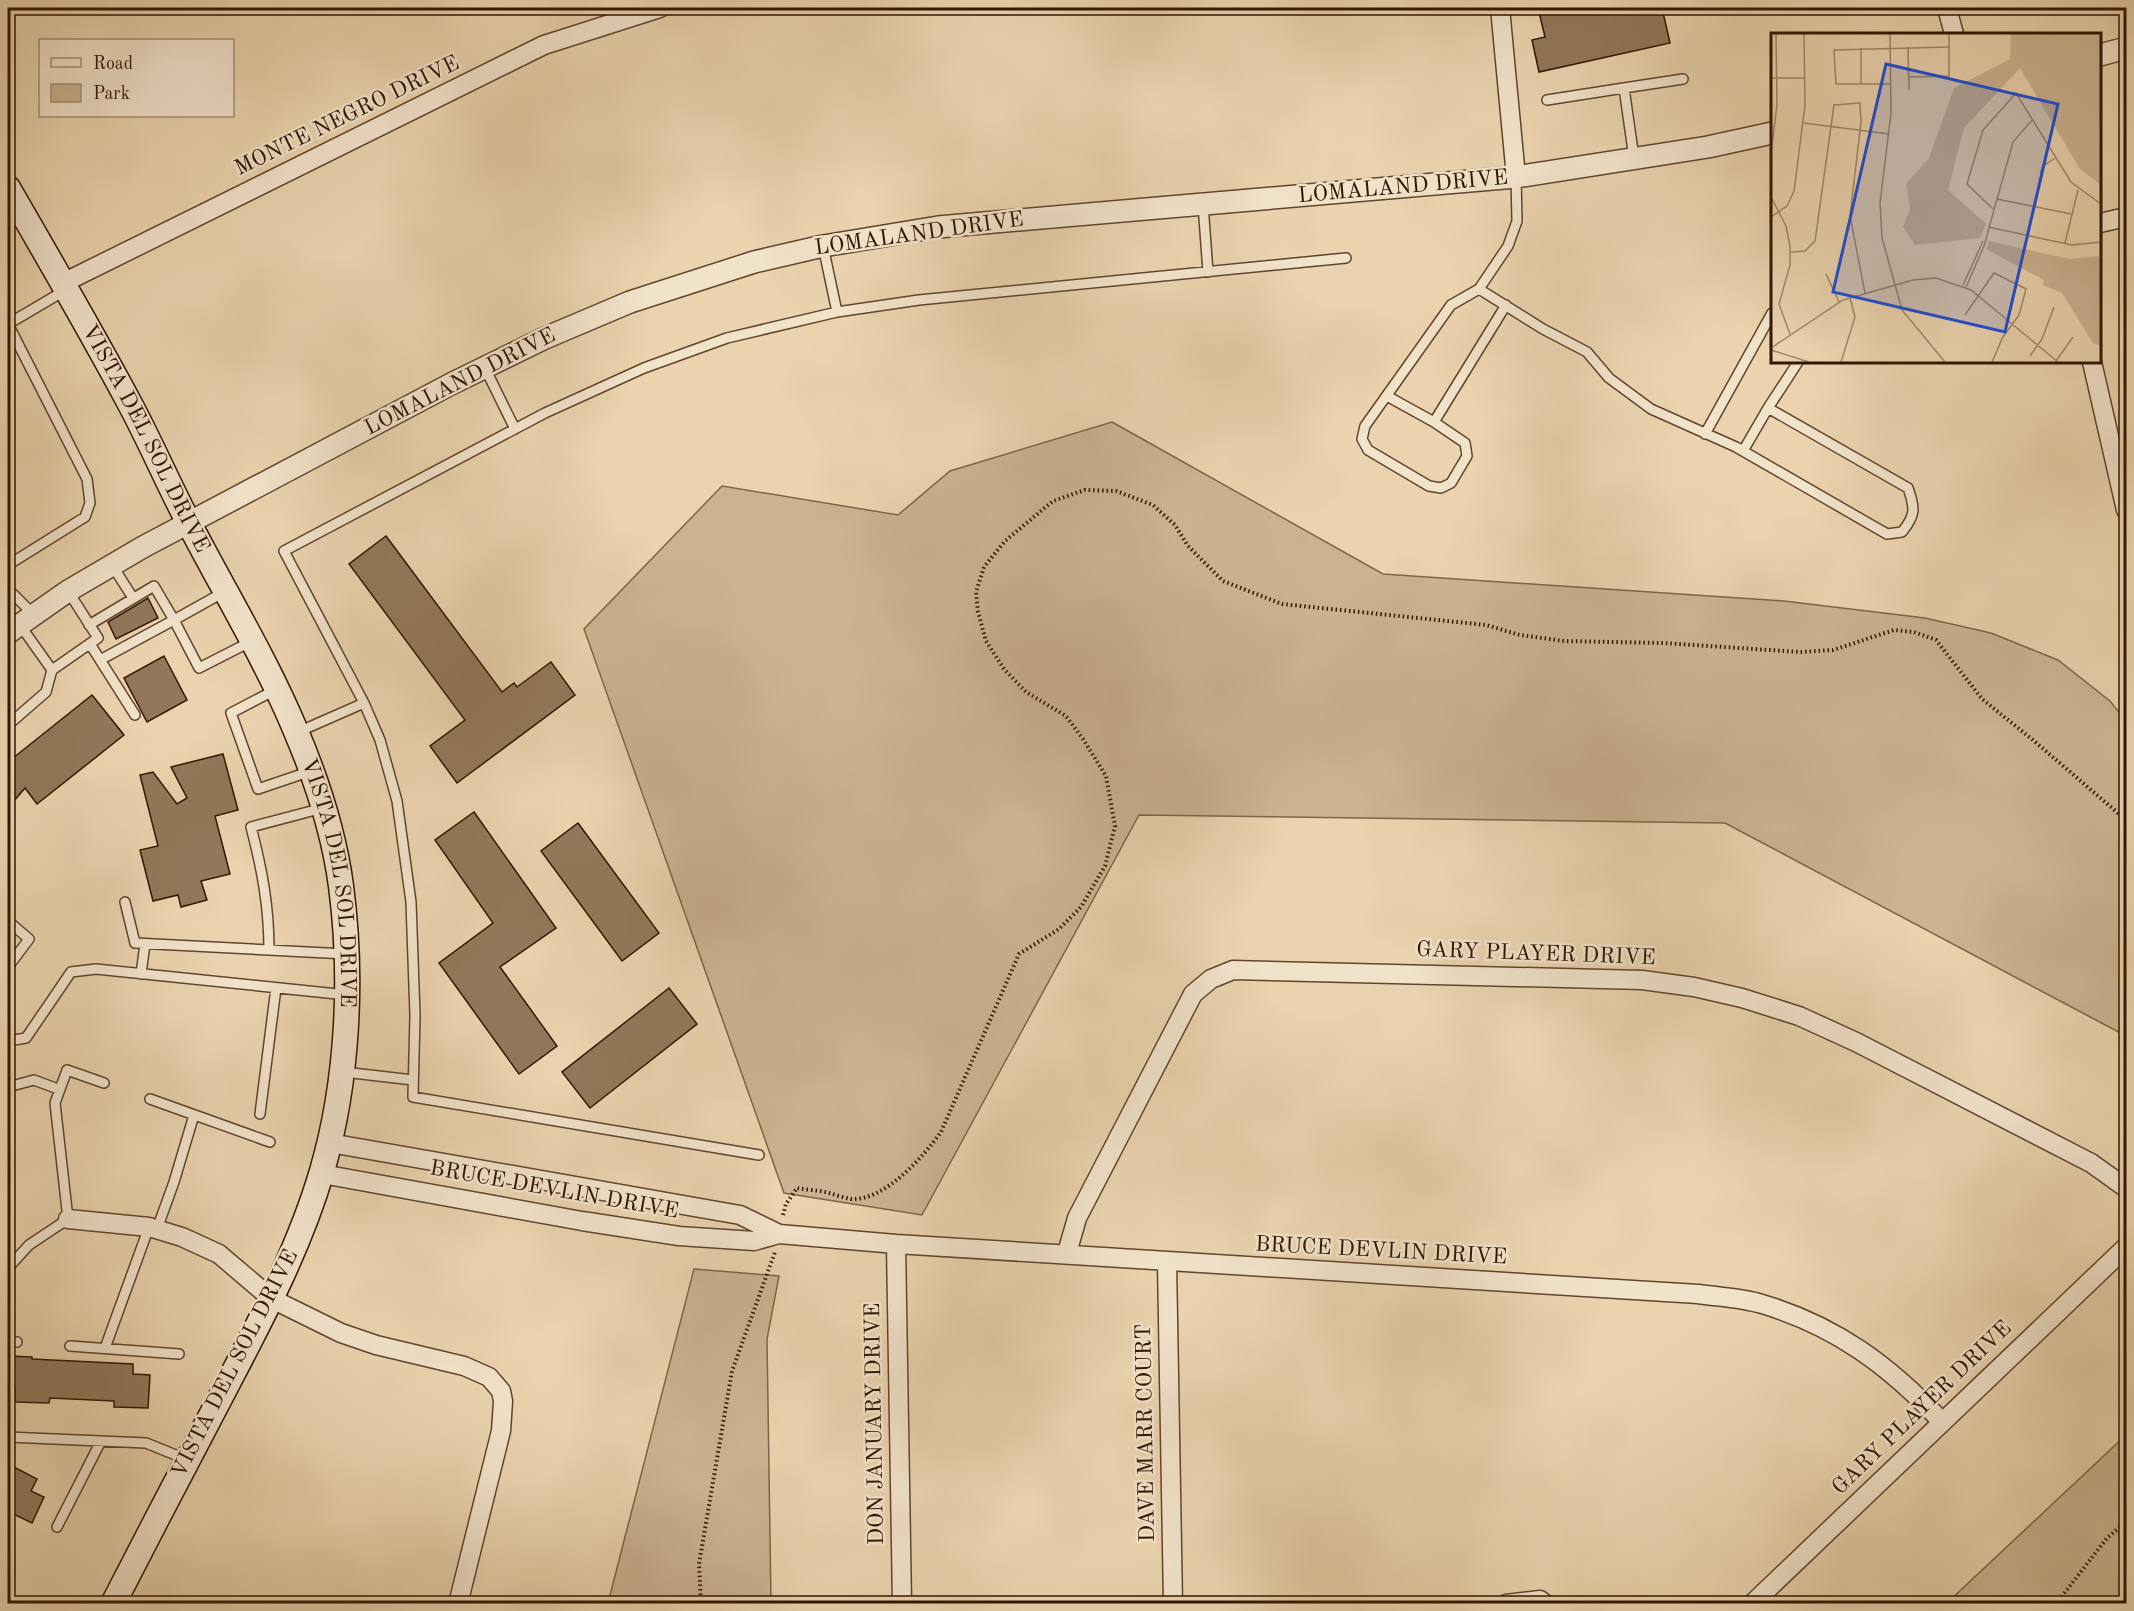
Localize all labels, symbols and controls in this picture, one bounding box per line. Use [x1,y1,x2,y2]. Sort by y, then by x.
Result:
inset map [1771,33,2101,363]
legend [39,39,234,117]
street label: MONTE NEGRO DRIVE [231,52,463,180]
text: Road [93,55,133,73]
text: Park [93,85,130,103]
street label: LOMALAND DRIVE [1297,167,1509,207]
street label: LOMALAND DRIVE [813,208,1025,260]
street label: VISTA DEL SOL DRIVE [78,321,213,556]
street label: LOMALAND DRIVE [361,324,559,440]
street label: VISTA DEL SOL DRIVE [297,755,358,1008]
street label: GARY PLAYER DRIVE [1416,939,1656,969]
street label: BRUCE DEVLIN DRIVE [428,1157,680,1223]
street label: BRUCE DEVLIN DRIVE [1254,1233,1508,1269]
street label: VISTA DEL SOL DRIVE [168,1246,302,1482]
street label: DON JANUARY DRIVE [862,1303,888,1545]
street label: GARY PLAYER DRIVE [1828,1317,2016,1499]
street label: DAVE MARR COURT [1133,1324,1159,1542]

